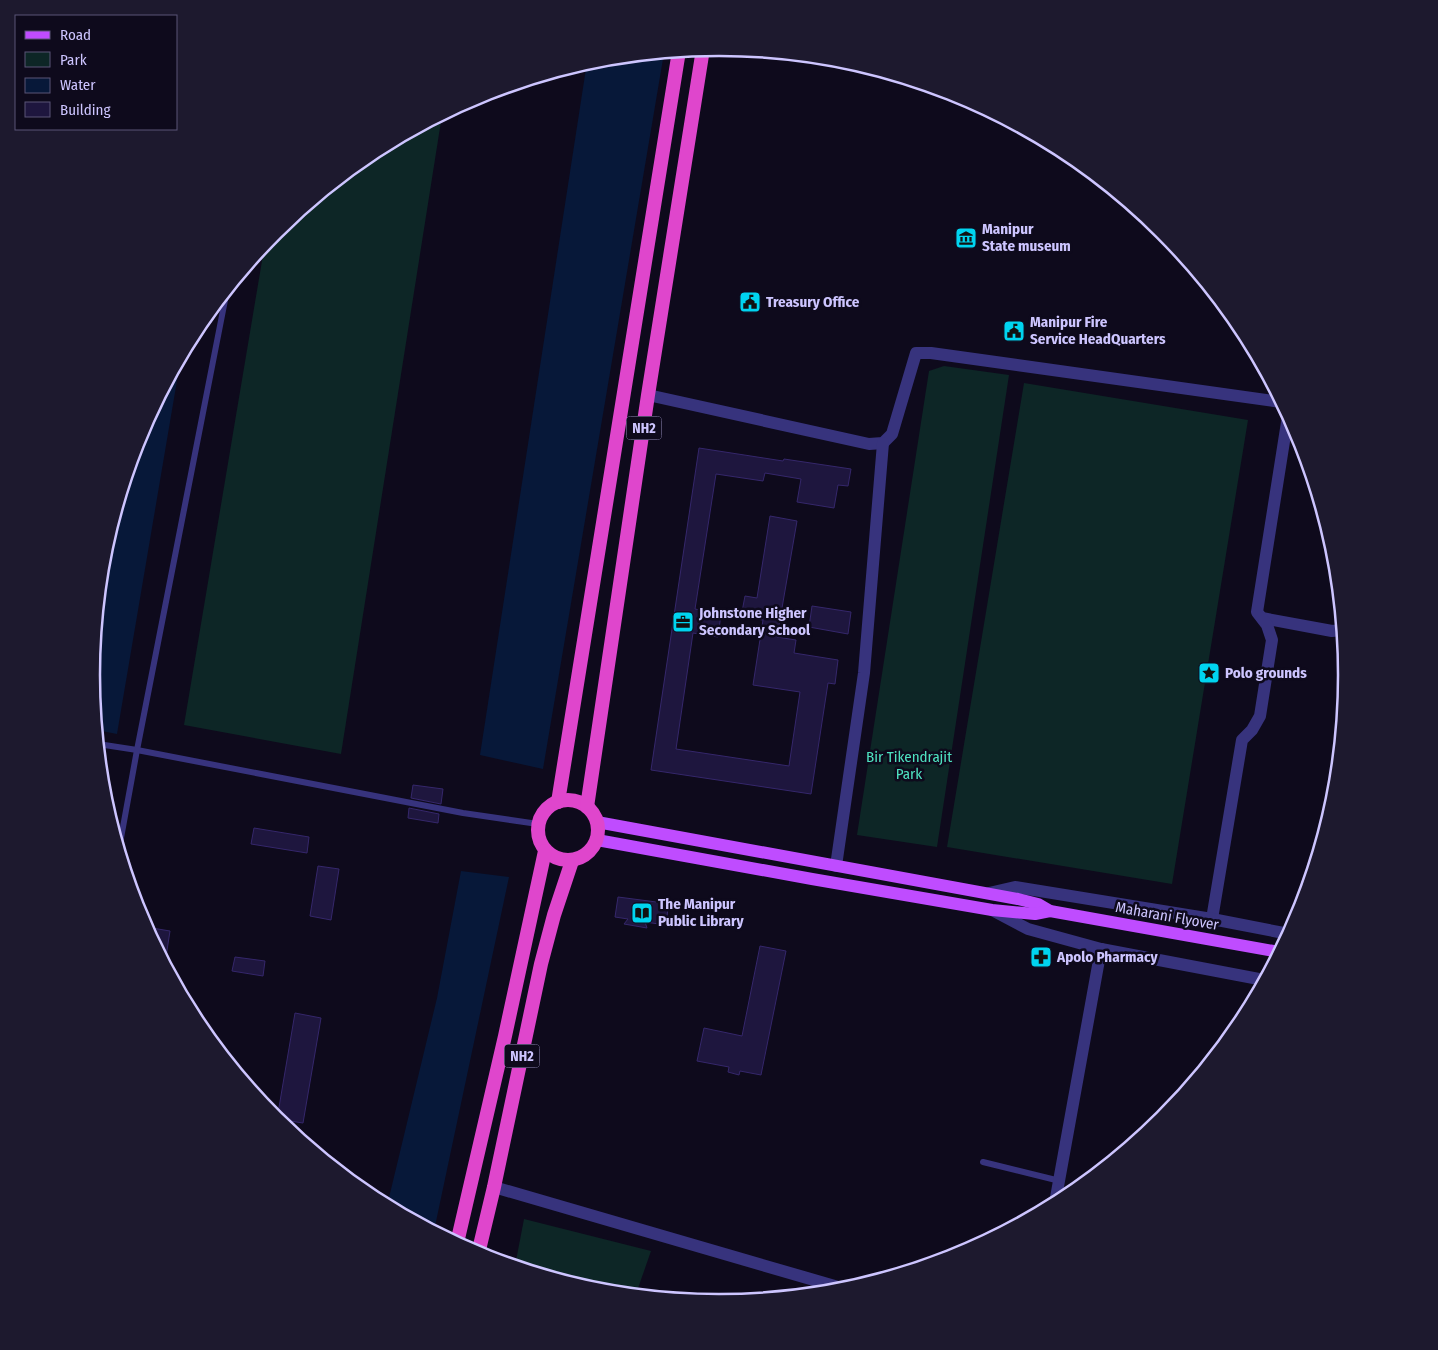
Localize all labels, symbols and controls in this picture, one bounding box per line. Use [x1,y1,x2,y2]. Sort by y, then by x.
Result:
legend [15,15,178,130]
text: Road [60,26,91,44]
text: Park [60,51,87,69]
text: Water [60,76,96,94]
text: Building [60,101,111,119]
place label: Manipur State museum [982,220,1071,255]
museum icon: Manipur State museum [954,226,978,250]
public building icon: Treasury Office [738,290,762,314]
place label: Treasury Office [766,293,860,311]
place label: Manipur Fire Service HeadQuarters [1030,313,1166,348]
public building icon: Manipur Fire Service HeadQuarters [1002,319,1026,343]
road number: NH2 [626,416,662,439]
place label: Johnstone Higher Secondary School [698,604,811,639]
office icon: Johnstone Higher Secondary School [671,610,695,634]
place icon: Polo grounds [1197,661,1221,685]
place label: Polo grounds [1225,664,1307,682]
park label: Bir Tikendrajit Park [866,748,952,783]
place label: The Manipur Public Library [658,895,744,930]
street label: Maharani Flyover [1114,898,1221,934]
library icon: The Manipur Public Library [630,901,654,925]
pharmacy icon: Apolo Pharmacy [1029,945,1053,969]
place label: Apolo Pharmacy [1056,948,1159,966]
road number: NH2 [504,1044,540,1068]

